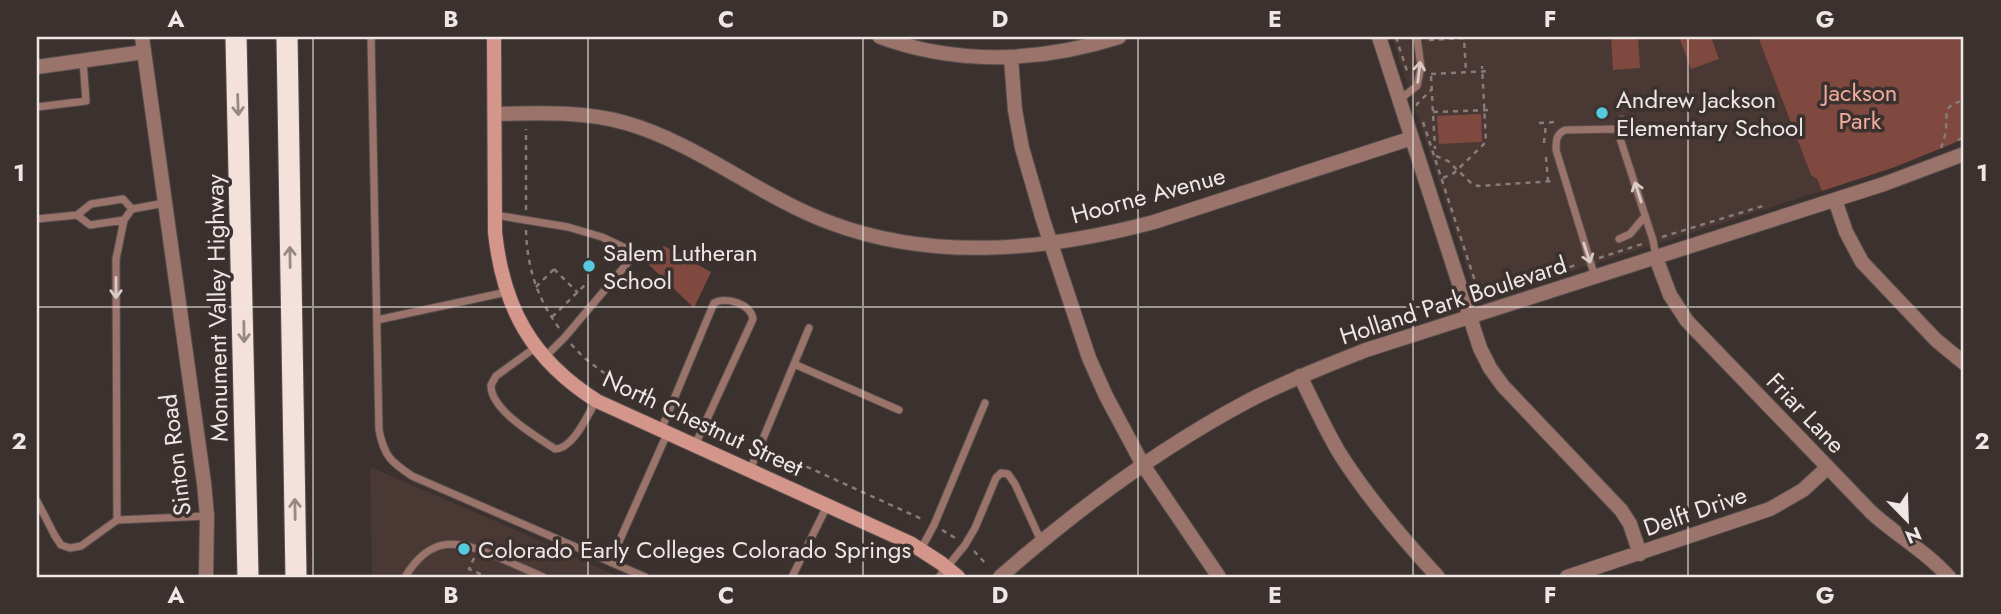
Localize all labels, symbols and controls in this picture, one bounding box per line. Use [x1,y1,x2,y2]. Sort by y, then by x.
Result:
text: A [167,2,185,36]
text: B [443,2,459,36]
text: C [718,2,734,36]
text: D [992,2,1009,36]
text: E [1268,2,1282,36]
text: F [1544,2,1556,36]
text: G [1816,2,1834,36]
one-way arrow [1412,62,1425,84]
park label: Jackson Park [1820,75,1897,138]
place label: Andrew Jackson Elementary School [1616,82,1804,145]
one-way arrow [231,93,245,116]
marker: Andrew Jackson Elementary School [1594,105,1610,121]
text: 1 [13,156,25,190]
text: 1 [1976,156,1988,190]
street label: Hoorne Avenue [1067,158,1229,232]
street label: Monument Valley Highway [197,173,237,442]
one-way arrow [1630,182,1643,204]
place label: Salem Lutheran School [603,235,758,298]
one-way arrow [1582,242,1595,264]
one-way arrow [284,246,297,269]
street label: Holland Park Boulevard [1335,247,1571,353]
marker: Salem Lutheran School [581,258,597,274]
one-way arrow [109,276,123,299]
one-way arrow [237,321,251,344]
street label: North Chestnut Street [597,361,809,485]
street label: Friar Lane [1759,365,1853,461]
street label: Sinton Road [150,392,200,518]
text: 2 [11,424,27,458]
text: 2 [1974,424,1990,458]
street label: Delft Drive [1639,477,1751,545]
north arrow [1871,484,1941,554]
one-way arrow [288,498,302,521]
text: N [1901,520,1926,551]
place label: Colorado Early Colleges Colorado Springs [478,532,911,567]
marker: Colorado Early Colleges Colorado Springs [456,541,472,557]
text: A [167,578,185,612]
text: B [443,578,459,612]
text: C [718,578,734,612]
text: D [992,578,1009,612]
text: E [1268,578,1282,612]
text: F [1544,578,1556,612]
text: G [1816,578,1834,612]

